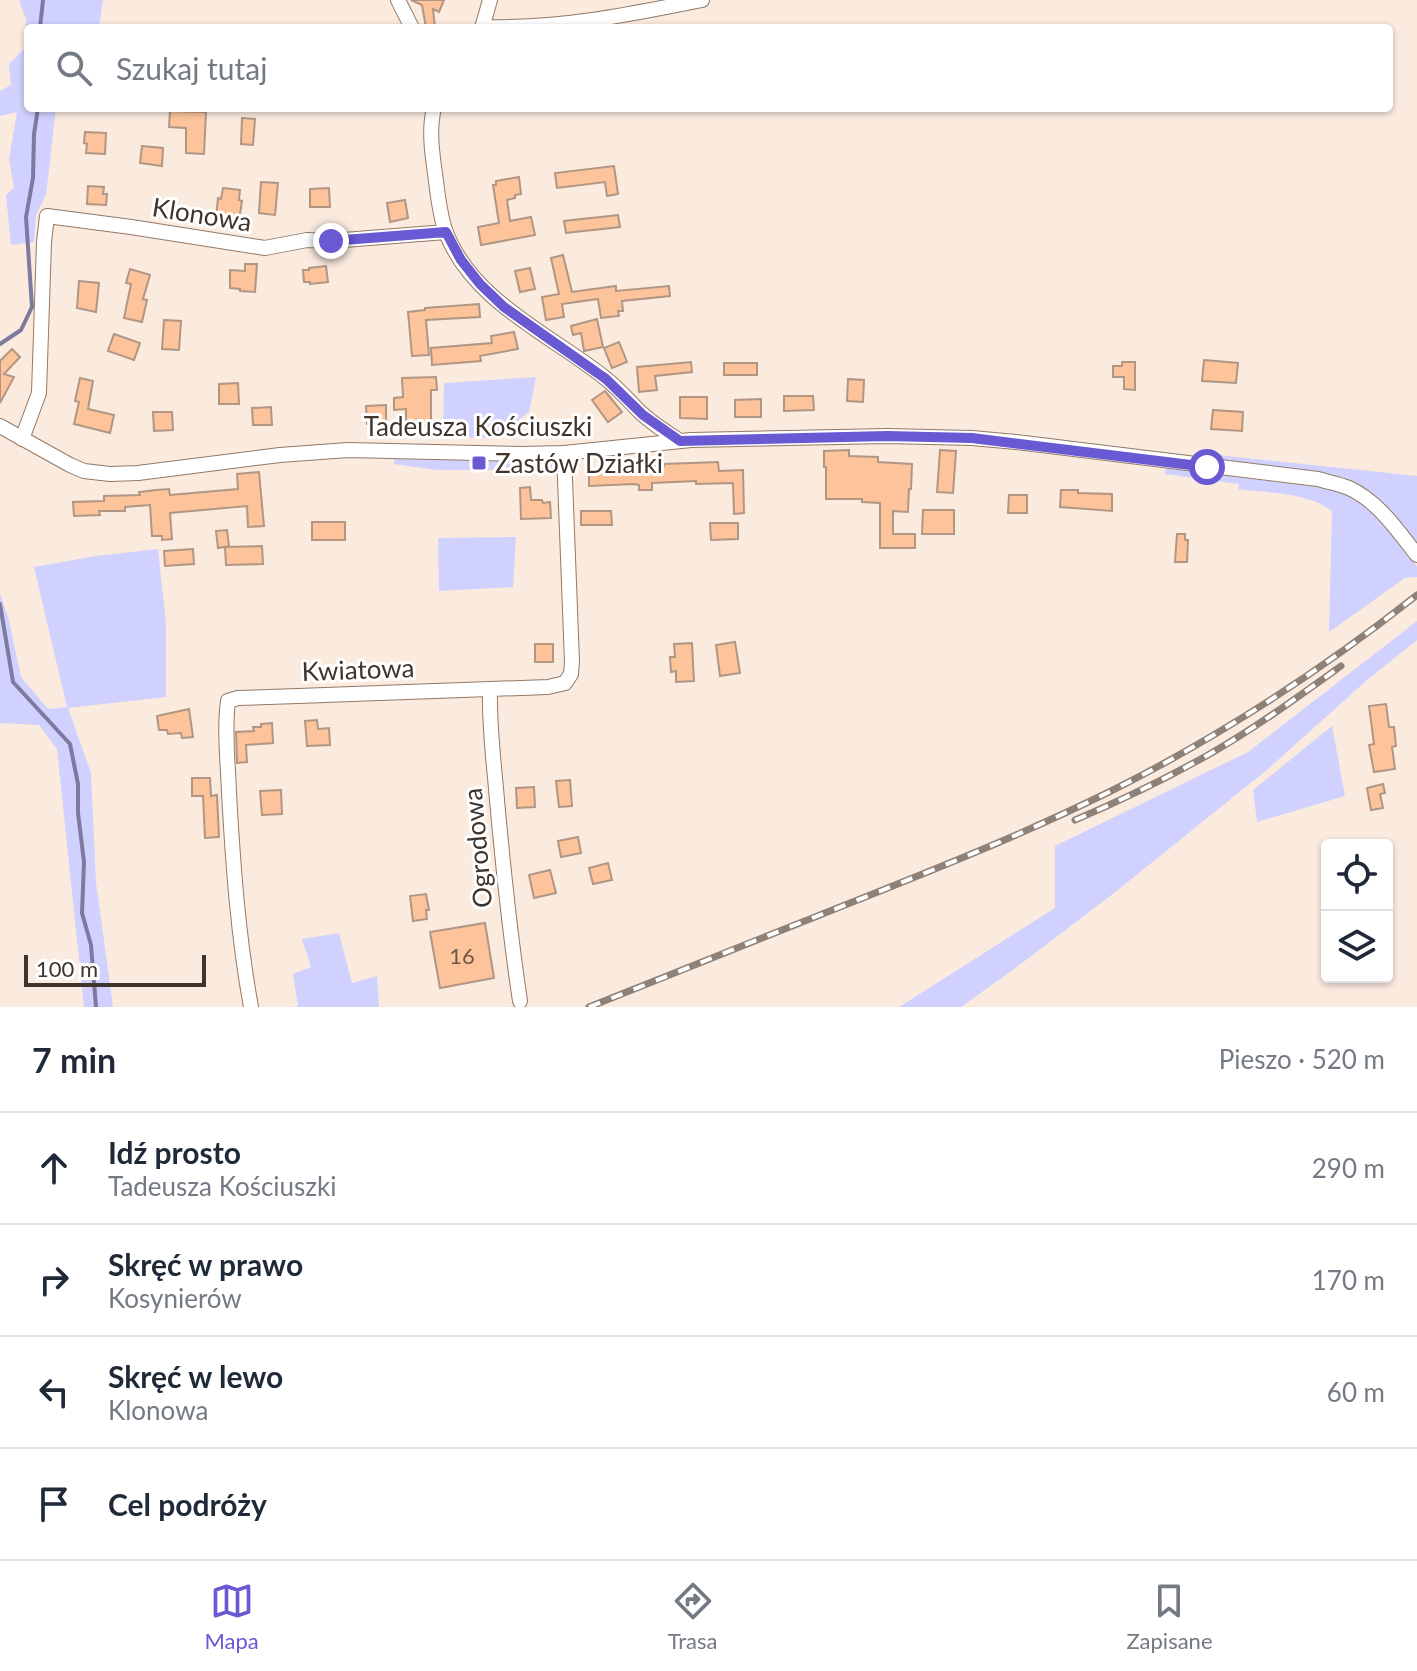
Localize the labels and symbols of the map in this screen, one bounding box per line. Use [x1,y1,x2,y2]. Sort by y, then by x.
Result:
street label: Klonowa [150,190,254,238]
route end [313,223,349,259]
street label: Tadeusza Kościuszki [364,410,592,442]
place label: Zastów Działki [495,447,663,479]
route start [1189,449,1225,485]
marker: Zastów Działki [470,454,488,472]
street label: Kwiatowa [301,651,415,687]
street label: Ogrodowa [456,787,498,909]
house number: 16 [449,942,475,969]
scale bar [24,951,206,987]

